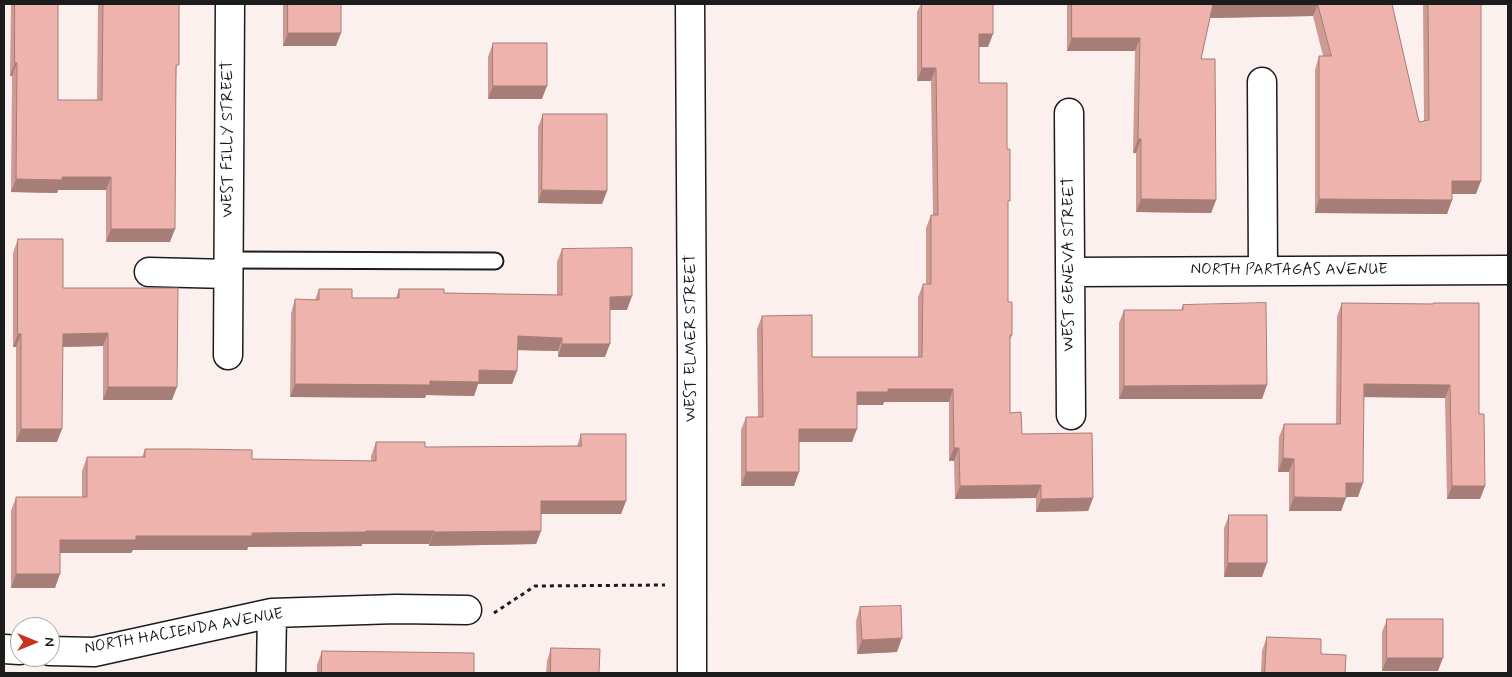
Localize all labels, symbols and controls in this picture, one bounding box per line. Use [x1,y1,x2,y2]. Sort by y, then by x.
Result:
street label: WEST FILLY STREET [219,61,239,217]
street label: WEST GENEVA STREET [1060,177,1080,351]
street label: WEST ELMER STREET [682,254,702,422]
street label: NORTH PARTAGAS AVENUE [1190,261,1388,281]
street label: NORTH HACIENDA AVENUE [83,605,285,659]
north arrow [10,617,60,667]
text: N [40,637,58,647]

